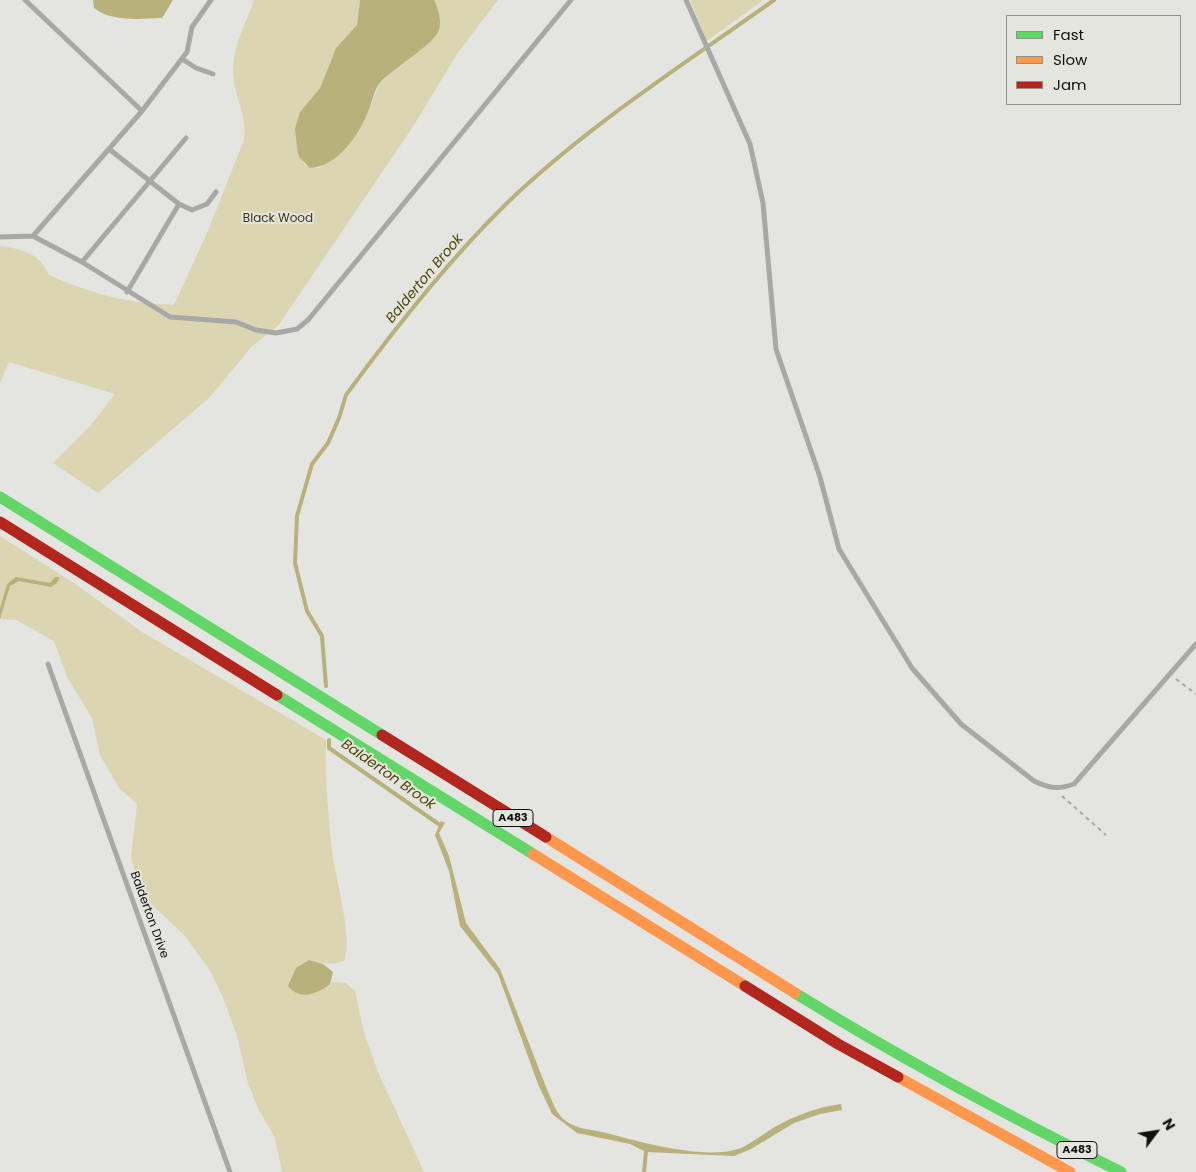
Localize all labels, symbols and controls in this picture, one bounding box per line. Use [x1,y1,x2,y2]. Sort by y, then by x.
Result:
legend [1006,15,1181,105]
text: Fast [1053,24,1084,45]
text: Slow [1053,49,1087,70]
text: Jam [1053,74,1087,95]
park label: Black Wood [243,212,313,226]
water label: Balderton Brook [383,231,467,327]
water label: Balderton Brook [338,736,438,814]
road number: A483 [493,810,533,826]
street label: Balderton Drive [127,870,171,960]
north arrow [1131,1107,1181,1157]
text: N [1158,1115,1180,1134]
road number: A483 [1057,1142,1097,1158]

